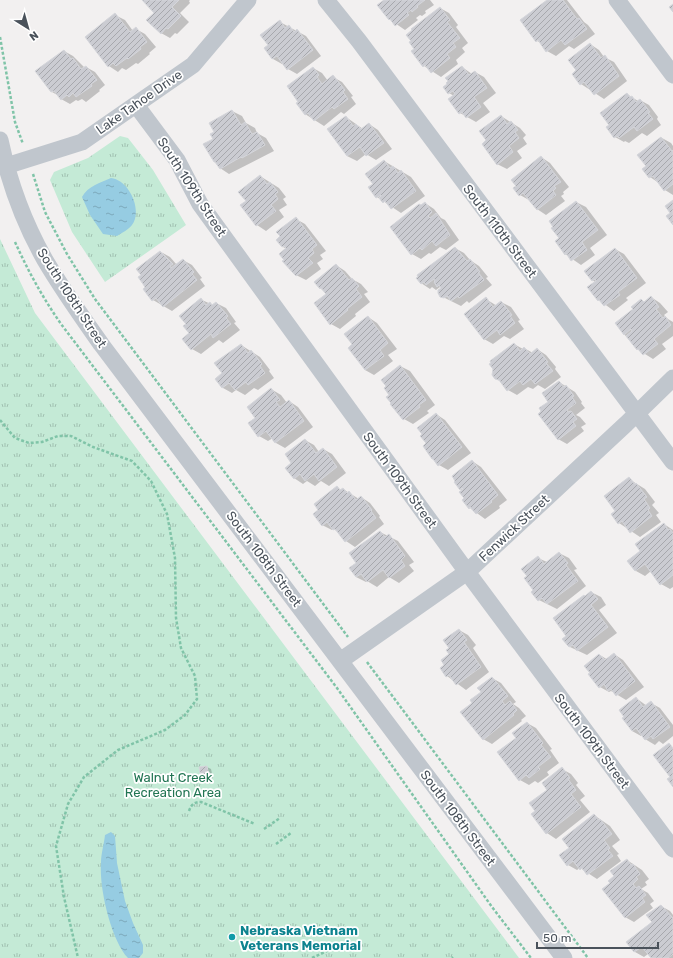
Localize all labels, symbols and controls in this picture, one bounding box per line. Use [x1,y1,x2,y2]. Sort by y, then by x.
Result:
north arrow [8,8,48,48]
text: N [27,28,41,43]
street label: Lake Tahoe Drive [93,67,185,137]
street label: South 109th Street [154,135,230,239]
street label: South 110th Street [460,181,540,281]
street label: South 108th Street [34,246,110,350]
street label: South 109th Street [360,429,440,531]
street label: Fenwick Street [476,492,552,564]
street label: South 108th Street [223,508,305,610]
street label: South 109th Street [551,691,633,791]
street label: South 108th Street [417,767,499,869]
park label: Walnut Creek Recreation Area [125,770,221,800]
place label: Nebraska Vietnam Veterans Memorial [240,923,361,953]
scale bar [537,924,658,950]
text: 50 m [543,931,571,945]
marker: Nebraska Vietnam Veterans Memorial [227,932,237,942]

